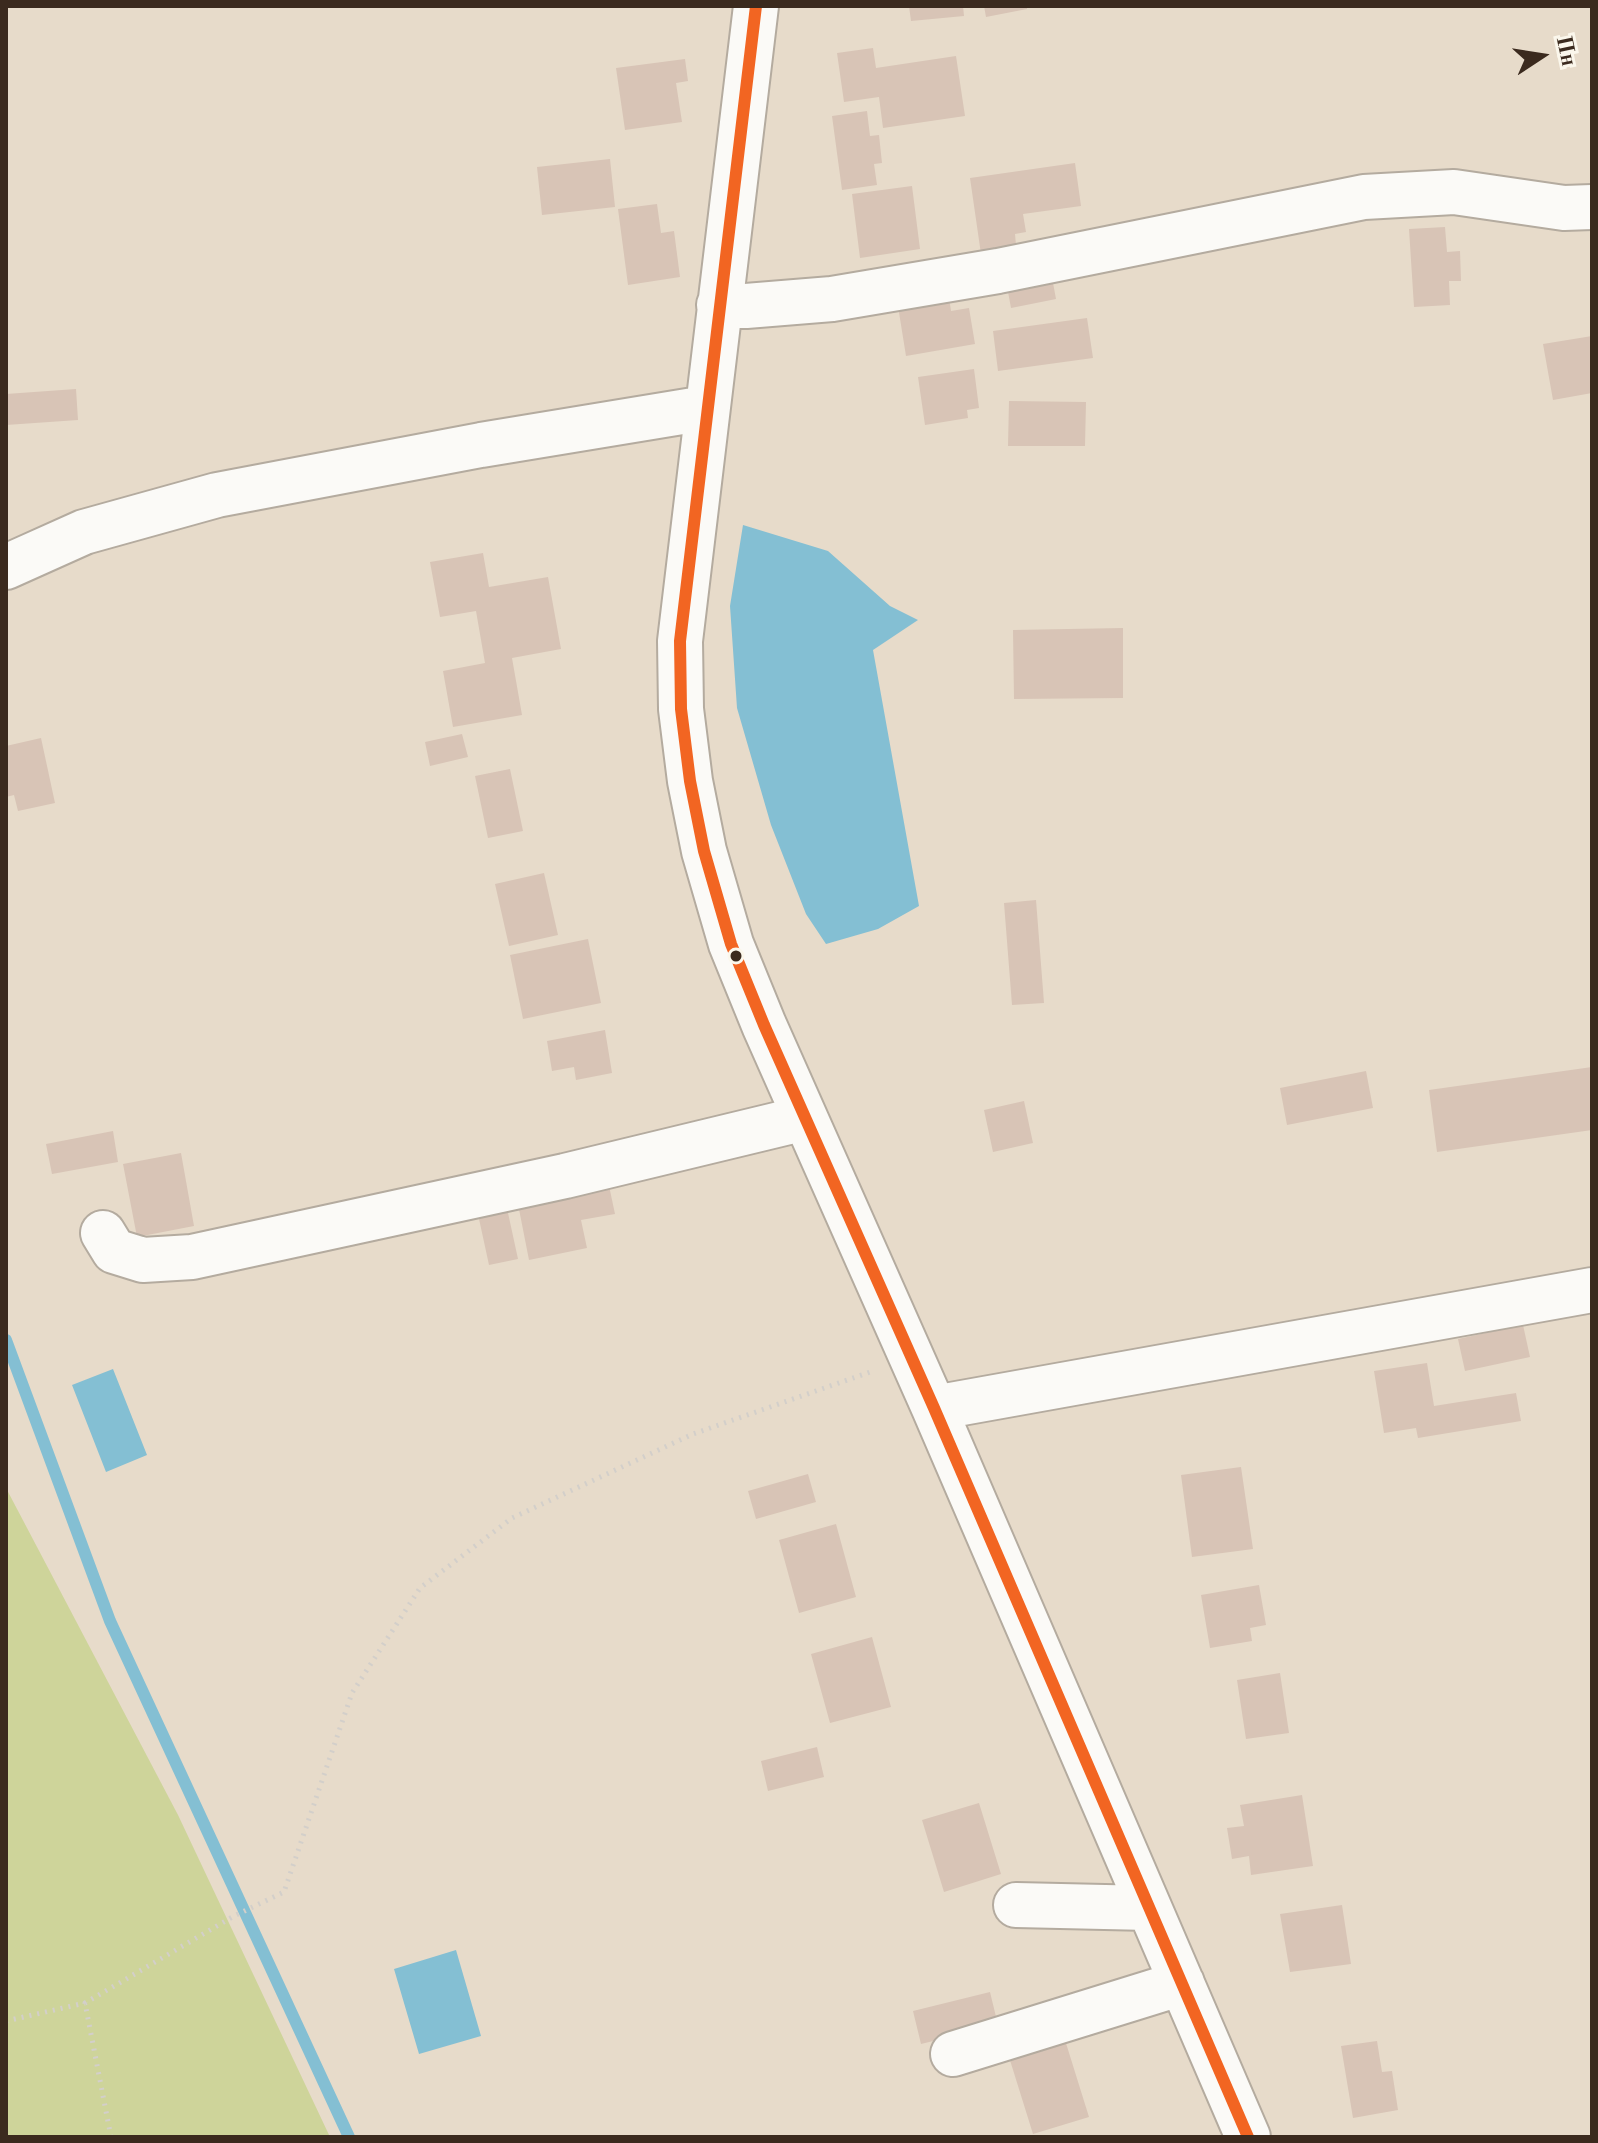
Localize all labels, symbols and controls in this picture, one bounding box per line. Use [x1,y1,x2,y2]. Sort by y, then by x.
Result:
north arrow [1502,16,1582,96]
text: Пн [1552,34,1579,68]
unlabelled marker [728,948,744,964]

